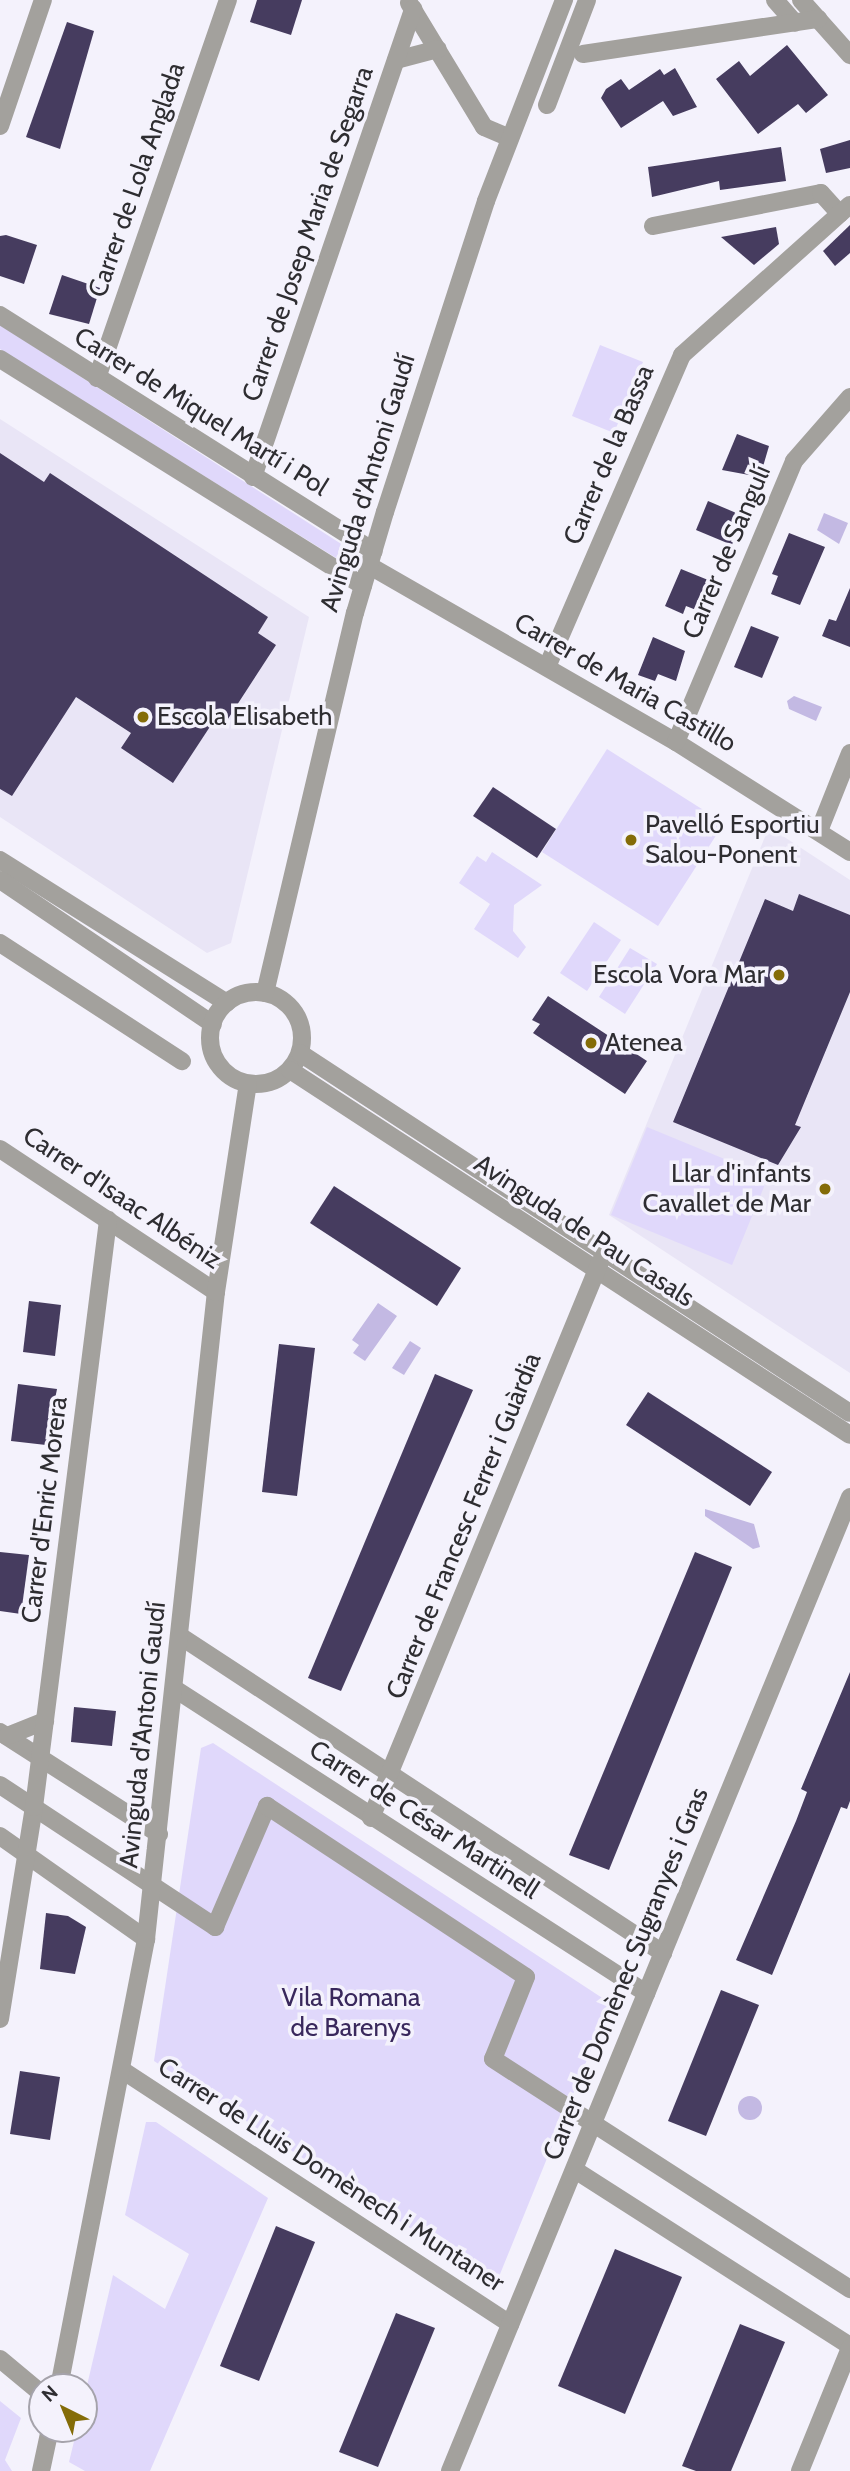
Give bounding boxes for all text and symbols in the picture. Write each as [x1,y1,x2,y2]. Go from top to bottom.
street label: Carrer de Lola Anglada [82,59,192,301]
street label: Carrer de Josep Maria de Segarra [236,62,380,406]
street label: Carrer de Miquel Martí i Pol [68,321,334,503]
street label: Avinguda d'Antoni Gaudí [314,350,422,616]
street label: Carrer de la Bassa [557,361,661,549]
street label: Carrer de Sangulí [676,460,778,644]
street label: Carrer de Maria Castillo [509,607,741,759]
place label: Escola Elisabeth [157,701,332,733]
marker: Escola Elisabeth [135,709,151,725]
place label: Pavelló Esportiu Salou-Ponent [645,809,820,870]
marker: Pavelló Esportiu Salou-Ponent [623,832,639,848]
place label: Escola Vora Mar [593,959,765,991]
marker: Escola Vora Mar [771,967,787,983]
place label: Atenea [605,1027,683,1059]
marker: Atenea [583,1035,599,1051]
street label: Carrer d'Isaac Albéniz [17,1120,227,1276]
street label: Avinguda de Pau Casals [468,1148,700,1314]
place label: Llar d'infants Cavallet de Mar [643,1158,811,1220]
marker: Llar d'infants Cavallet de Mar [817,1181,833,1197]
street label: Carrer de Francesc Ferrer i Guàrdia [380,1348,548,1704]
street label: Carrer d'Enric Morera [16,1395,74,1625]
street label: Avinguda d'Antoni Gaudí [113,1600,173,1870]
street label: Carrer de César Martinell [303,1734,545,1906]
street label: Carrer de Domènec Sugranyes i Gras [537,1783,715,2165]
park label: Vila Romana de Barenys [282,1982,420,2044]
street label: Carrer de Lluis Domènech i Muntaner [152,2051,510,2299]
north arrow [28,2373,98,2443]
text: N [37,2381,62,2407]

